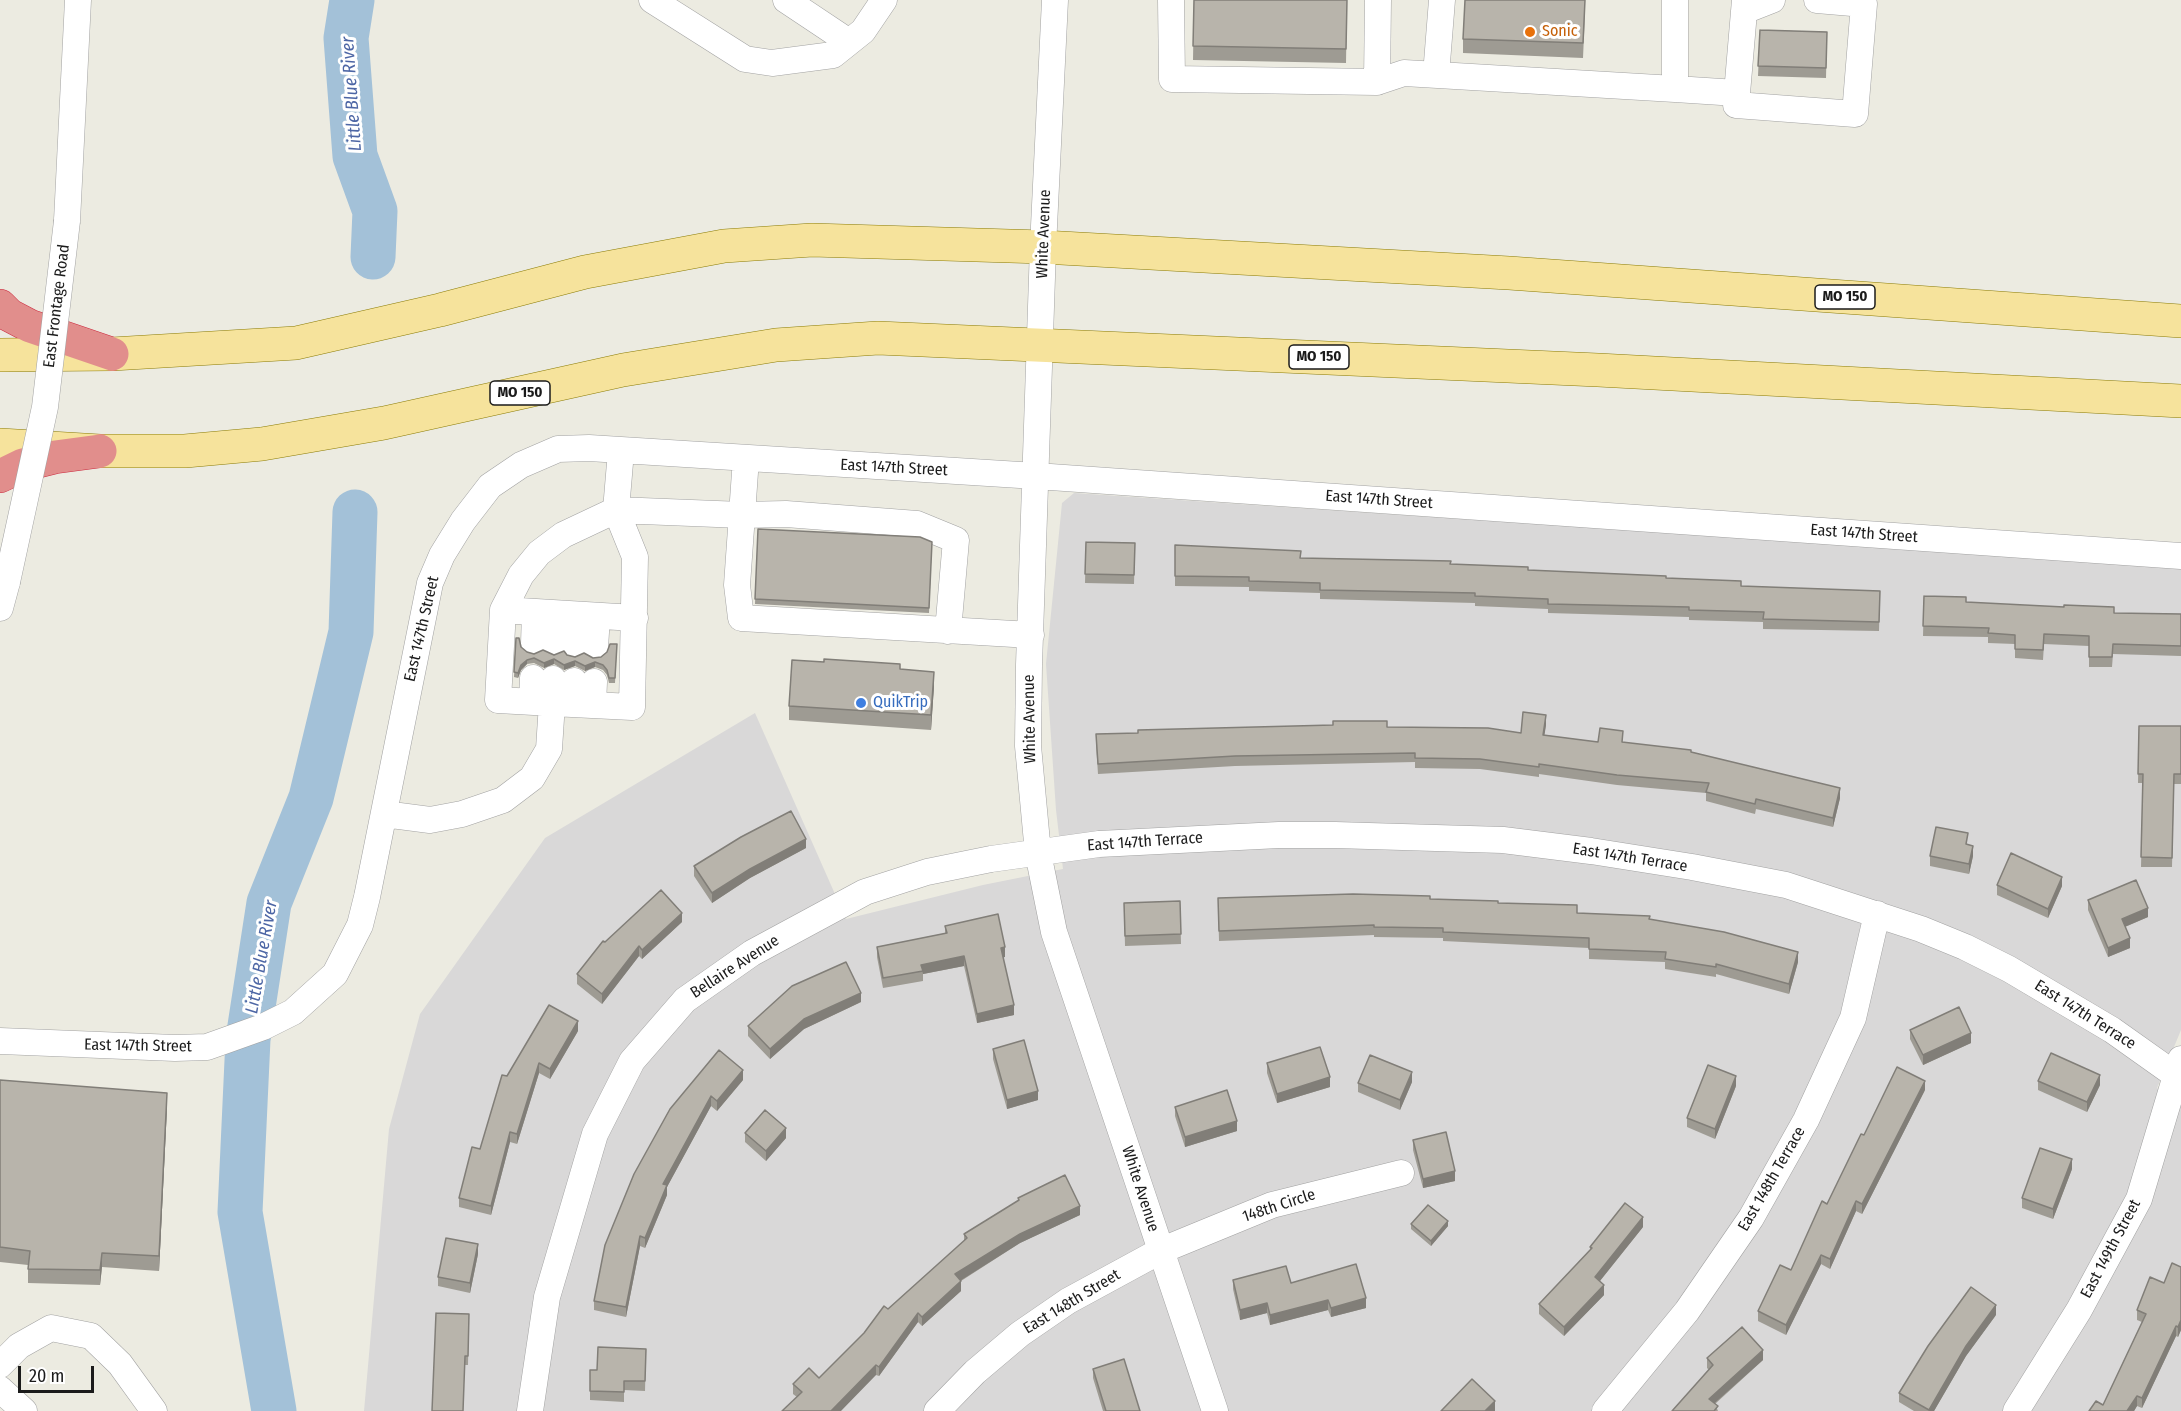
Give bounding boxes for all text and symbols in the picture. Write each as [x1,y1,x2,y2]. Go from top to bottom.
place label: Sonic [1542,22,1578,42]
marker: Sonic [1523,25,1537,39]
water label: Little Blue River [337,36,367,152]
street label: White Avenue [1033,189,1055,279]
street label: East Frontage Road [40,243,74,369]
road number: MO 150 [1815,285,1875,309]
road number: MO 150 [1289,345,1349,369]
road number: MO 150 [490,381,550,405]
street label: East 147th Street [840,456,948,480]
street label: East 147th Street [1325,487,1433,513]
street label: East 147th Street [1810,521,1918,547]
street label: East 147th Street [401,574,443,684]
street label: White Avenue [1020,674,1040,764]
place label: QuikTrip [873,693,928,713]
marker: QuikTrip [854,696,868,710]
street label: East 147th Terrace [1087,828,1203,856]
street label: East 147th Terrace [1571,839,1689,877]
water label: Little Blue River [241,899,283,1015]
street label: Bellaire Avenue [687,931,783,1003]
street label: East 147th Terrace [2031,976,2139,1054]
street label: East 147th Street [84,1035,192,1057]
street label: East 148th Terrace [1734,1123,1810,1235]
street label: White Avenue [1117,1144,1163,1234]
street label: 148th Circle [1240,1185,1318,1227]
street label: East 149th Street [2077,1196,2145,1302]
street label: East 148th Street [1020,1266,1124,1338]
scale bar [21,1354,98,1392]
text: 20 m [29,1365,64,1387]

